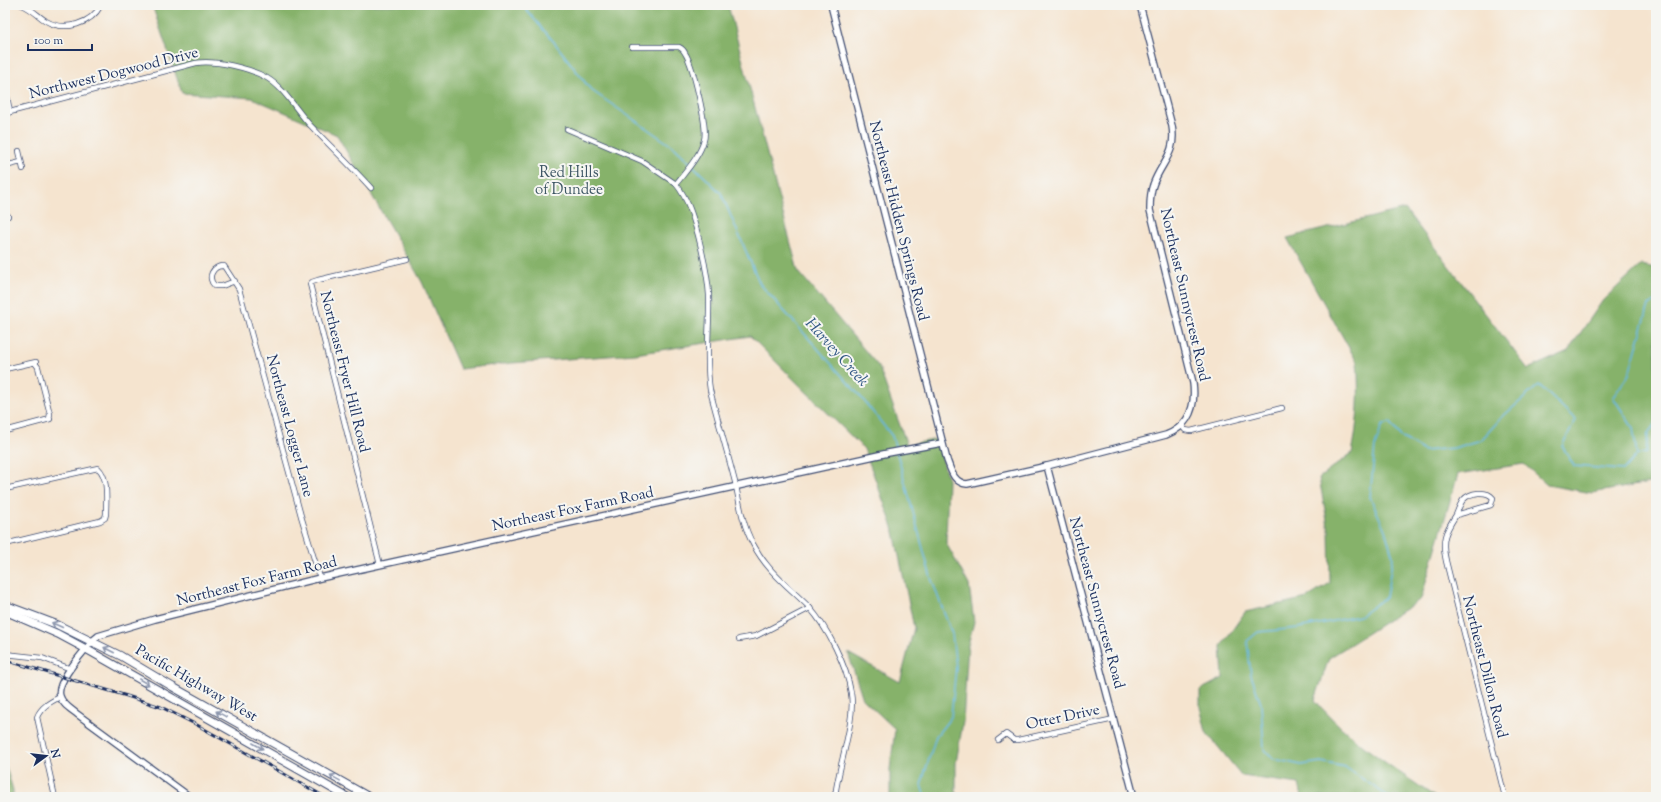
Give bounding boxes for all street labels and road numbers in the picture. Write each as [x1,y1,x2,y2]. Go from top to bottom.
street label: Northwest Dogwood Drive [27,43,201,105]
street label: Northeast Hidden Springs Road [863,119,933,324]
street label: Northeast Sunnycrest Road [1154,206,1214,384]
street label: Northeast Fryer Hill Road [314,289,374,455]
street label: Northeast Logger Lane [260,352,318,500]
street label: Northeast Fox Farm Road [490,482,656,537]
street label: Northeast Sunnycrest Road [1063,515,1129,692]
street label: Northeast Fox Farm Road [175,552,340,612]
street label: Northeast Dillon Road [1456,594,1512,741]
street label: Pacific Highway West [131,640,261,728]
street label: Otter Drive [1024,700,1102,736]

